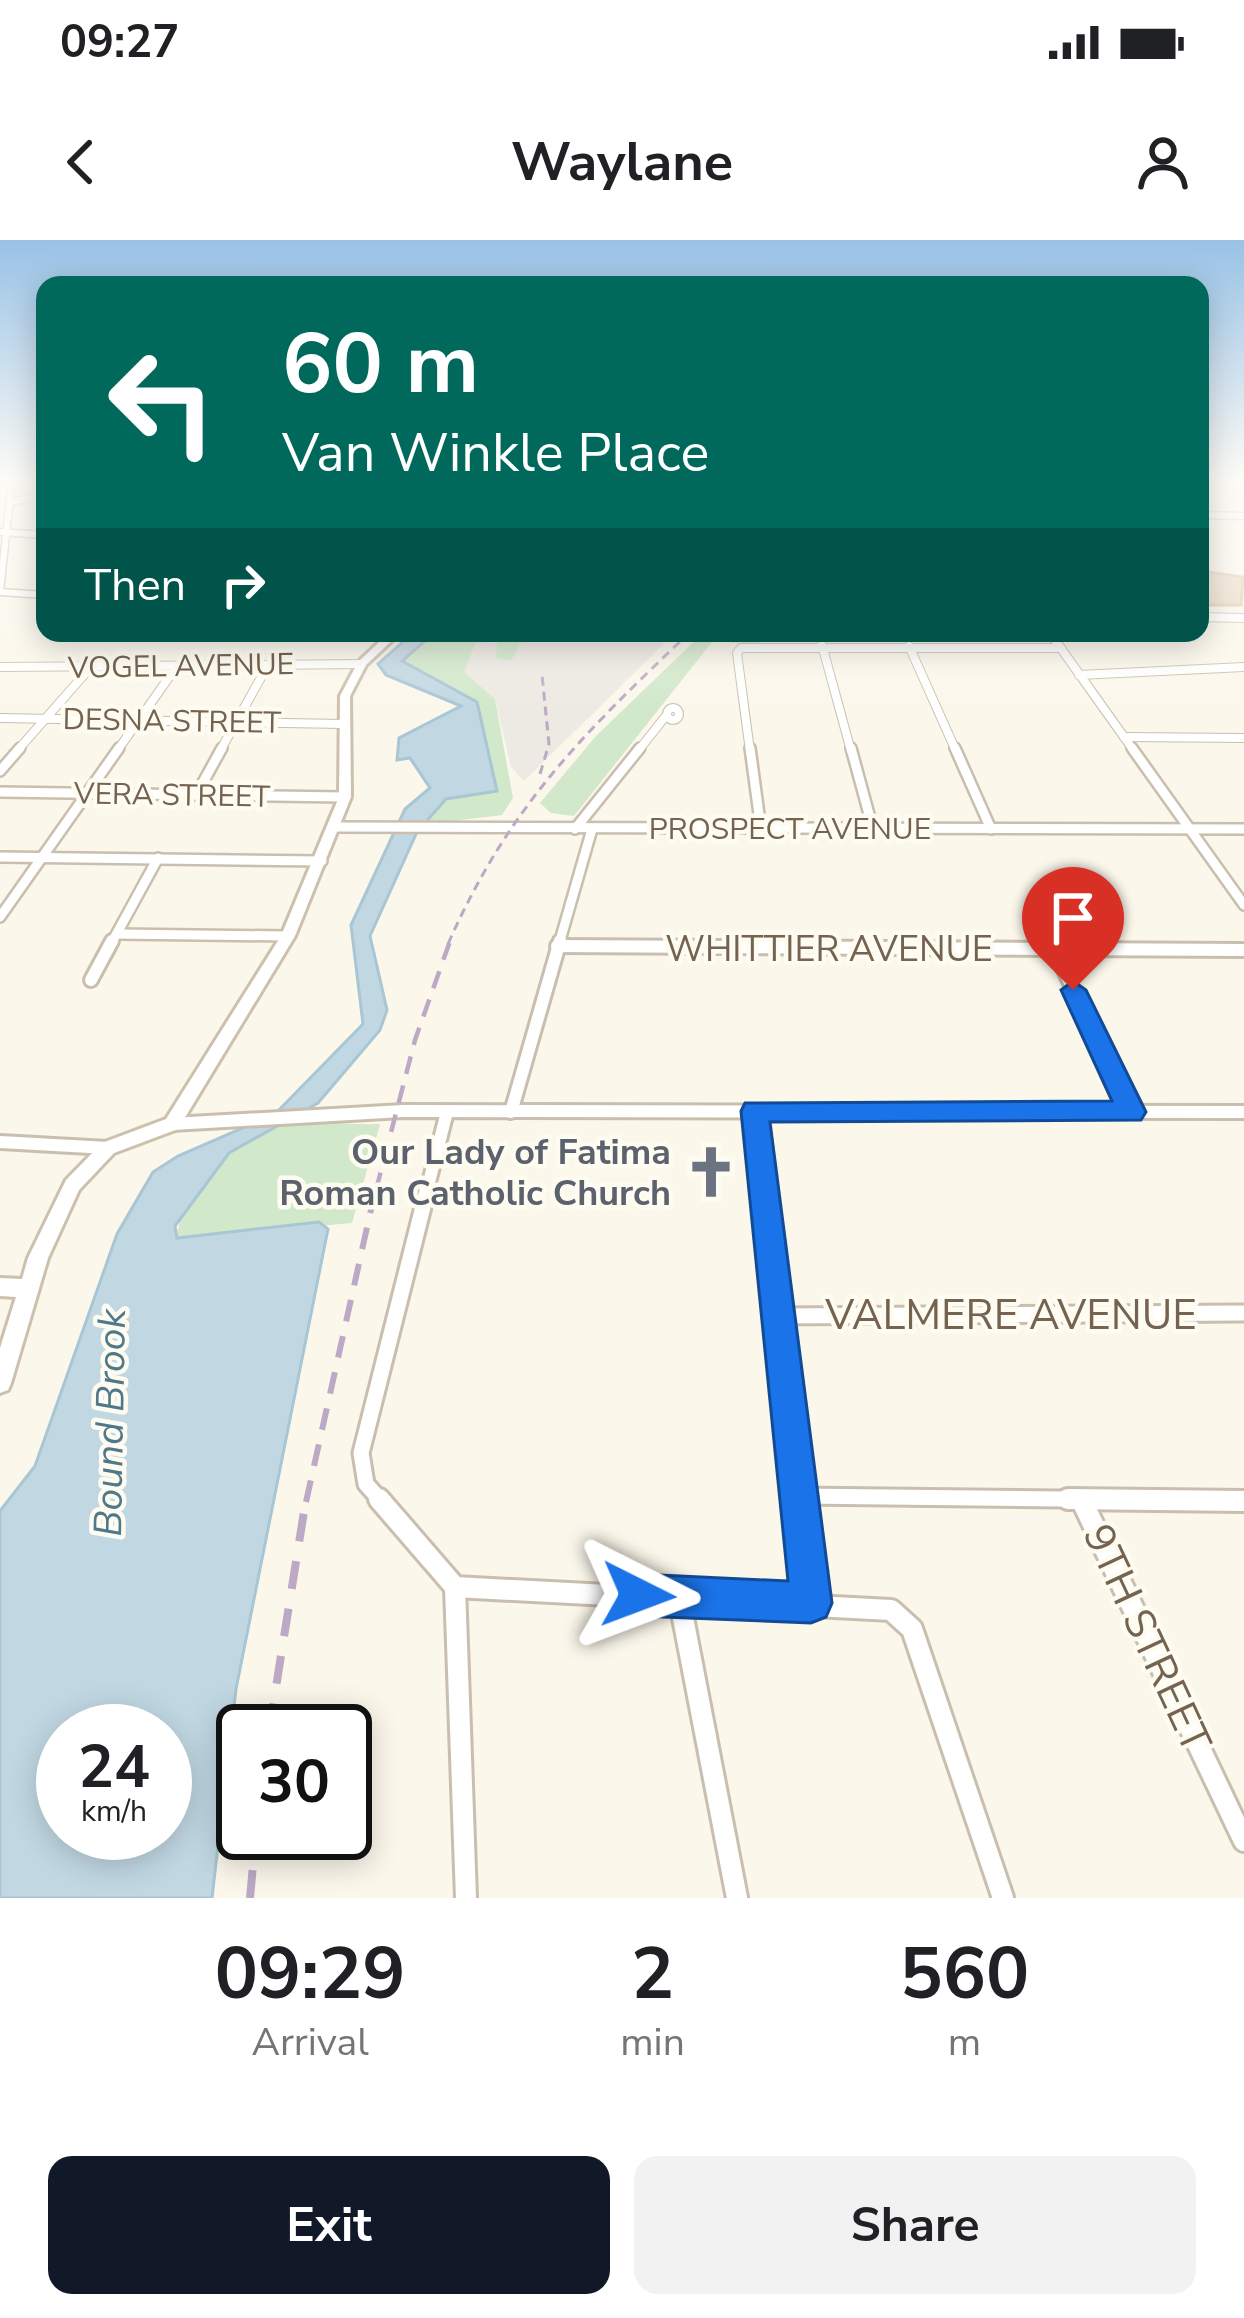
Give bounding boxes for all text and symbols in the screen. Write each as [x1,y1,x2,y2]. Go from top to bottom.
text: 09:27 [60,12,179,73]
text: Waylane [511,125,733,199]
icon: back [48,129,114,195]
icon: person [1130,129,1196,195]
text: 60 m [282,307,479,422]
icon: left [84,324,240,480]
text: Van Winkle Place [282,416,709,490]
icon: right [210,552,276,618]
text: Then [84,555,186,616]
street label: VOGEL AVENUE [66,644,295,689]
street label: DESNA STREET [62,699,282,744]
street label: VERA STREET [73,773,270,818]
street label: PROSPECT AVENUE [649,809,931,850]
pin [1022,867,1124,990]
icon: arrive [1040,885,1106,951]
street label: WHITTIER AVENUE [665,925,993,974]
place label: Our Lady of Fatima Roman Catholic Church [279,1128,671,1218]
church icon: Our Lady of Fatima Roman Catholic Church [682,1143,740,1201]
street label: VALMERE AVENUE [824,1287,1197,1344]
water label: Bound Brook [82,1307,139,1537]
street label: 9TH STREET [1069,1515,1225,1763]
position arrow [575,1532,701,1658]
speed limit sign: 30 [216,1704,372,1860]
text: 24 [78,1726,150,1808]
text: km/h [81,1791,147,1832]
text: 09:29 [215,1925,405,2023]
text: 2 [631,1925,674,2023]
text: 560 [900,1925,1029,2023]
text: Arrival [251,2016,369,2069]
text: min [620,2016,685,2069]
text: m [948,2016,981,2069]
button: Exit [48,2156,610,2294]
button: Share [634,2156,1196,2294]

